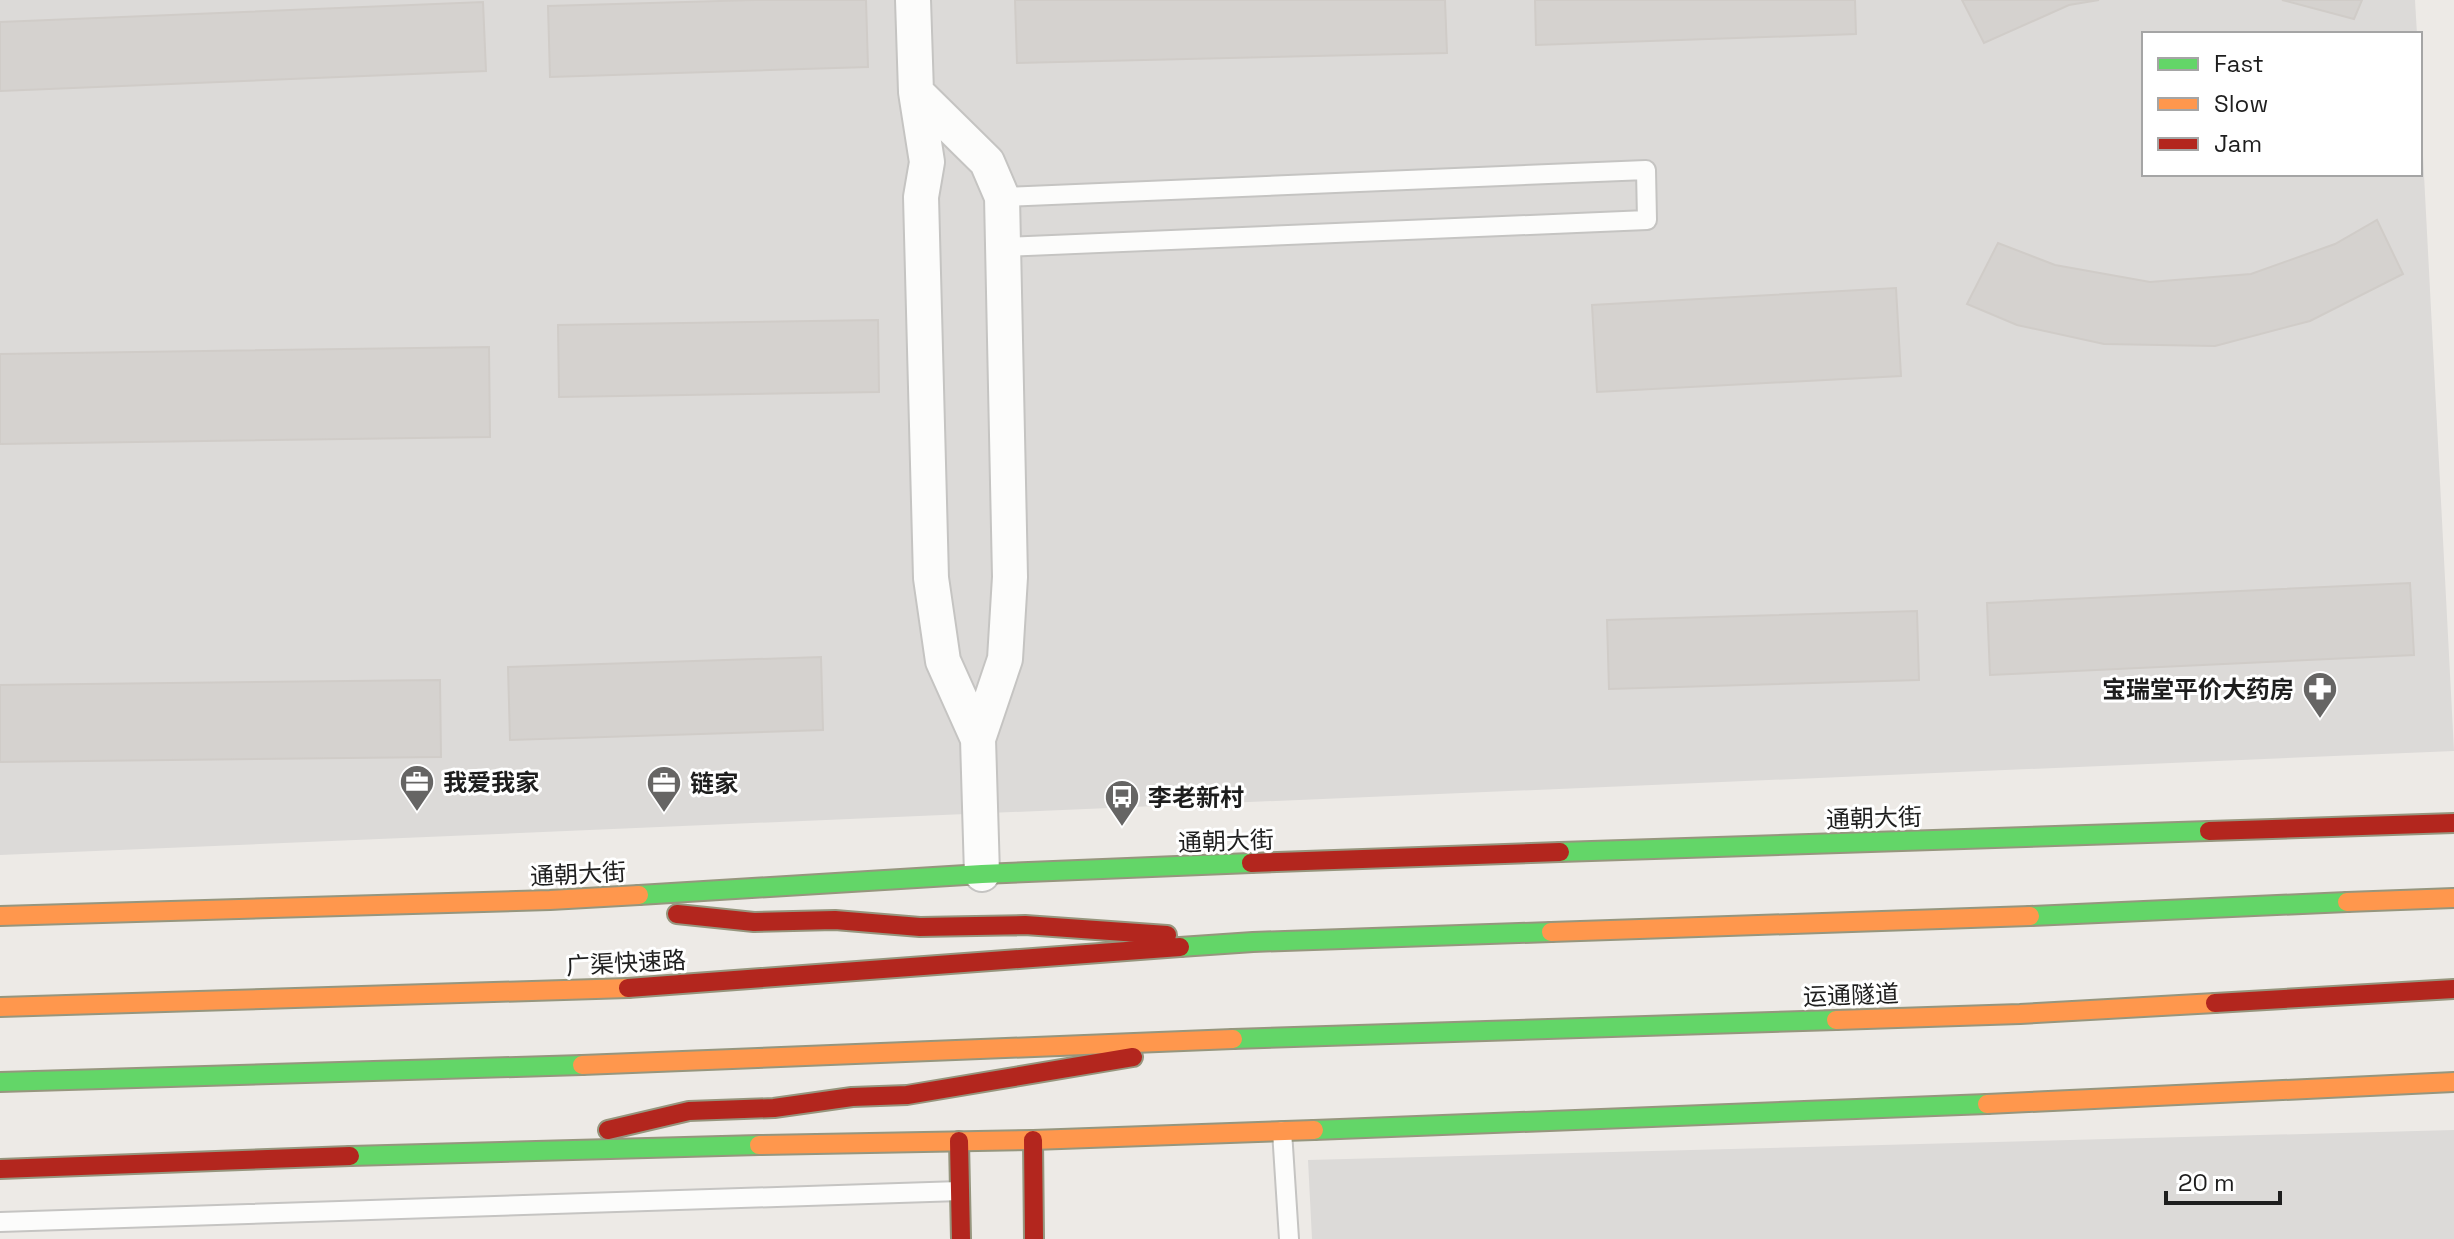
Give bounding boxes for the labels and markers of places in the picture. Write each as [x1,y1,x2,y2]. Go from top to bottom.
pharmacy icon: 宝瑞堂平价大药房 [2301,670,2339,720]
place label: 宝瑞堂平价大药房 [2102,674,2294,705]
office icon: 我爱我家 [398,763,436,813]
office icon: 链家 [645,764,683,814]
place label: 我爱我家 [443,767,539,798]
place label: 链家 [690,768,738,799]
bus stop icon: 李老新村 [1103,778,1141,828]
place label: 李老新村 [1148,782,1244,813]

